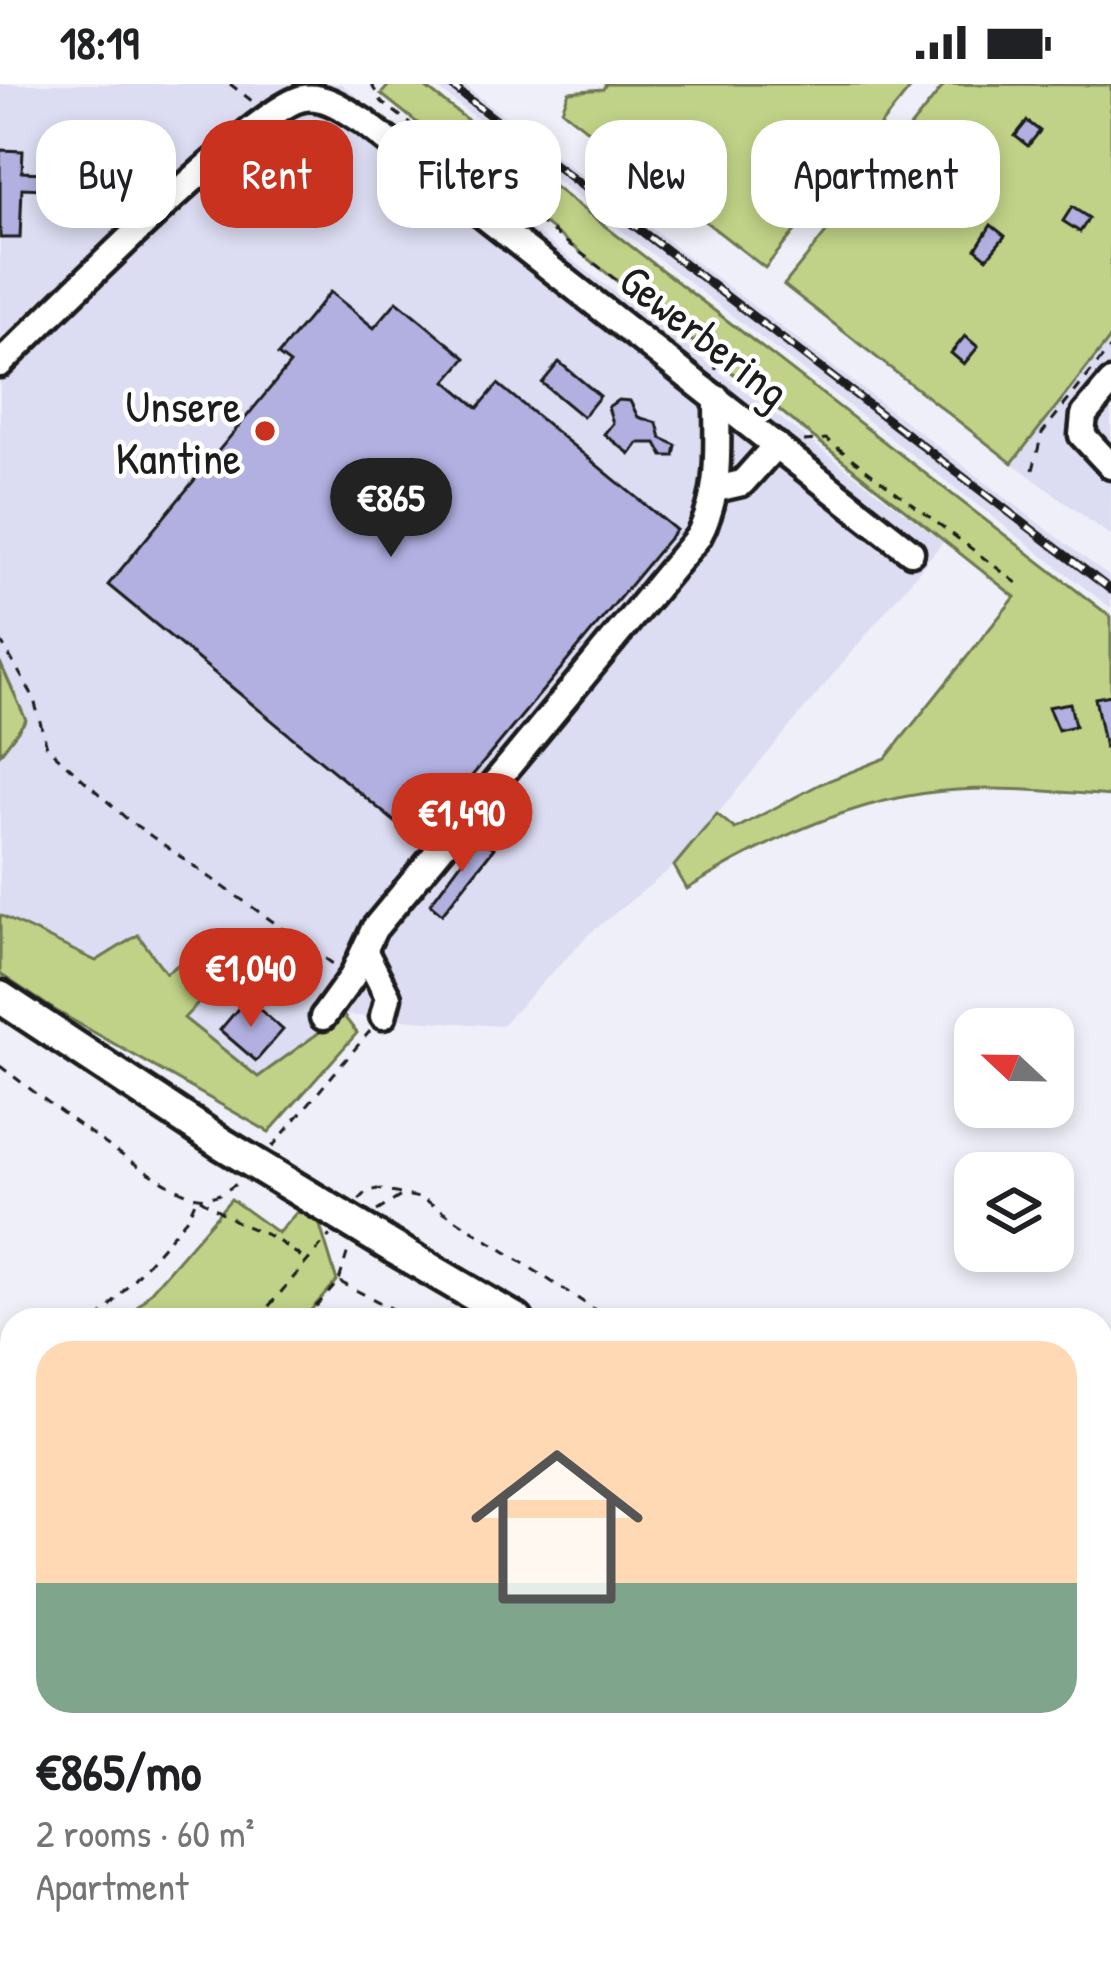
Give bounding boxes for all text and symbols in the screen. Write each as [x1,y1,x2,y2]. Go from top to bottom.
text: 18:19 [60,12,139,73]
chip: Buy [36,120,176,228]
chip: Rent [200,120,353,228]
chip: Filters [377,120,561,228]
chip: New [585,120,727,228]
chip: Apartment [751,120,1000,228]
street label: Gewerbering [607,249,803,421]
place label: Unsere Kantine [116,375,241,488]
marker: Unsere Kantine [252,418,278,444]
pin: €865 [320,458,462,560]
text: €865 [357,470,425,523]
pin: €1,490 [364,773,560,875]
text: €1,490 [418,785,506,838]
pin: €1,040 [153,928,349,1030]
text: €1,040 [206,940,296,993]
north arrow [954,1008,1074,1128]
map controls [954,1008,1074,1272]
button: layers [954,1152,1074,1272]
icon: home [449,1419,665,1635]
text: €865/mo [36,1737,201,1806]
text: 2 rooms · 60 m² [36,1806,254,1859]
text: Apartment [36,1859,189,1912]

